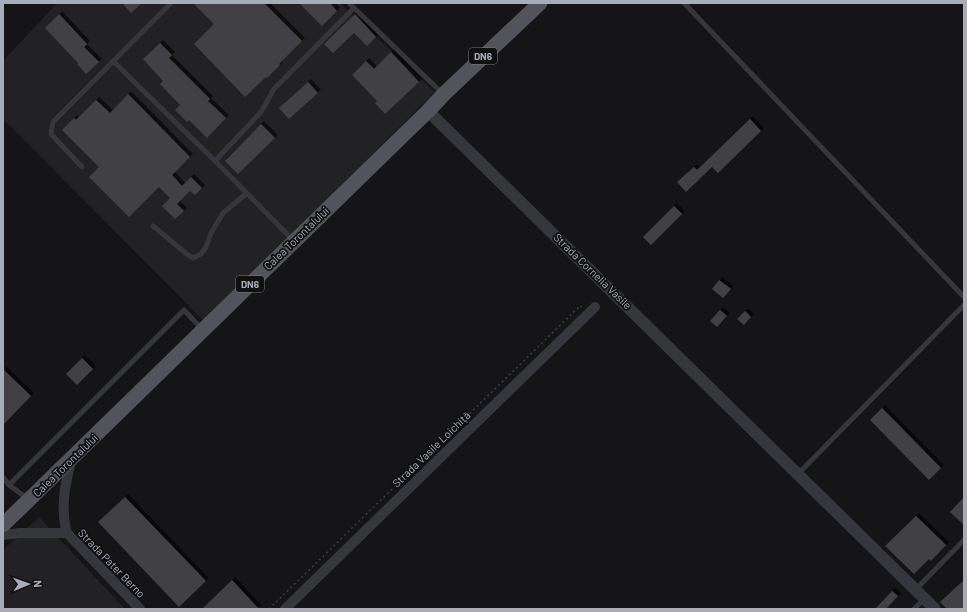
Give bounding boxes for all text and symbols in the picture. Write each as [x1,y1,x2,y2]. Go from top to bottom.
road number: DN6 [469,48,497,64]
street label: Calea Torontalului [261,204,331,272]
street label: Strada Cornelia Vasile [551,230,635,312]
road number: DN6 [236,276,264,292]
street label: Strada Vasile Loichiță [389,408,473,490]
street label: Calea Torontalului [30,431,100,499]
street label: Strada Pater Berno [76,526,148,600]
north arrow [8,564,48,604]
text: N [32,580,45,588]

